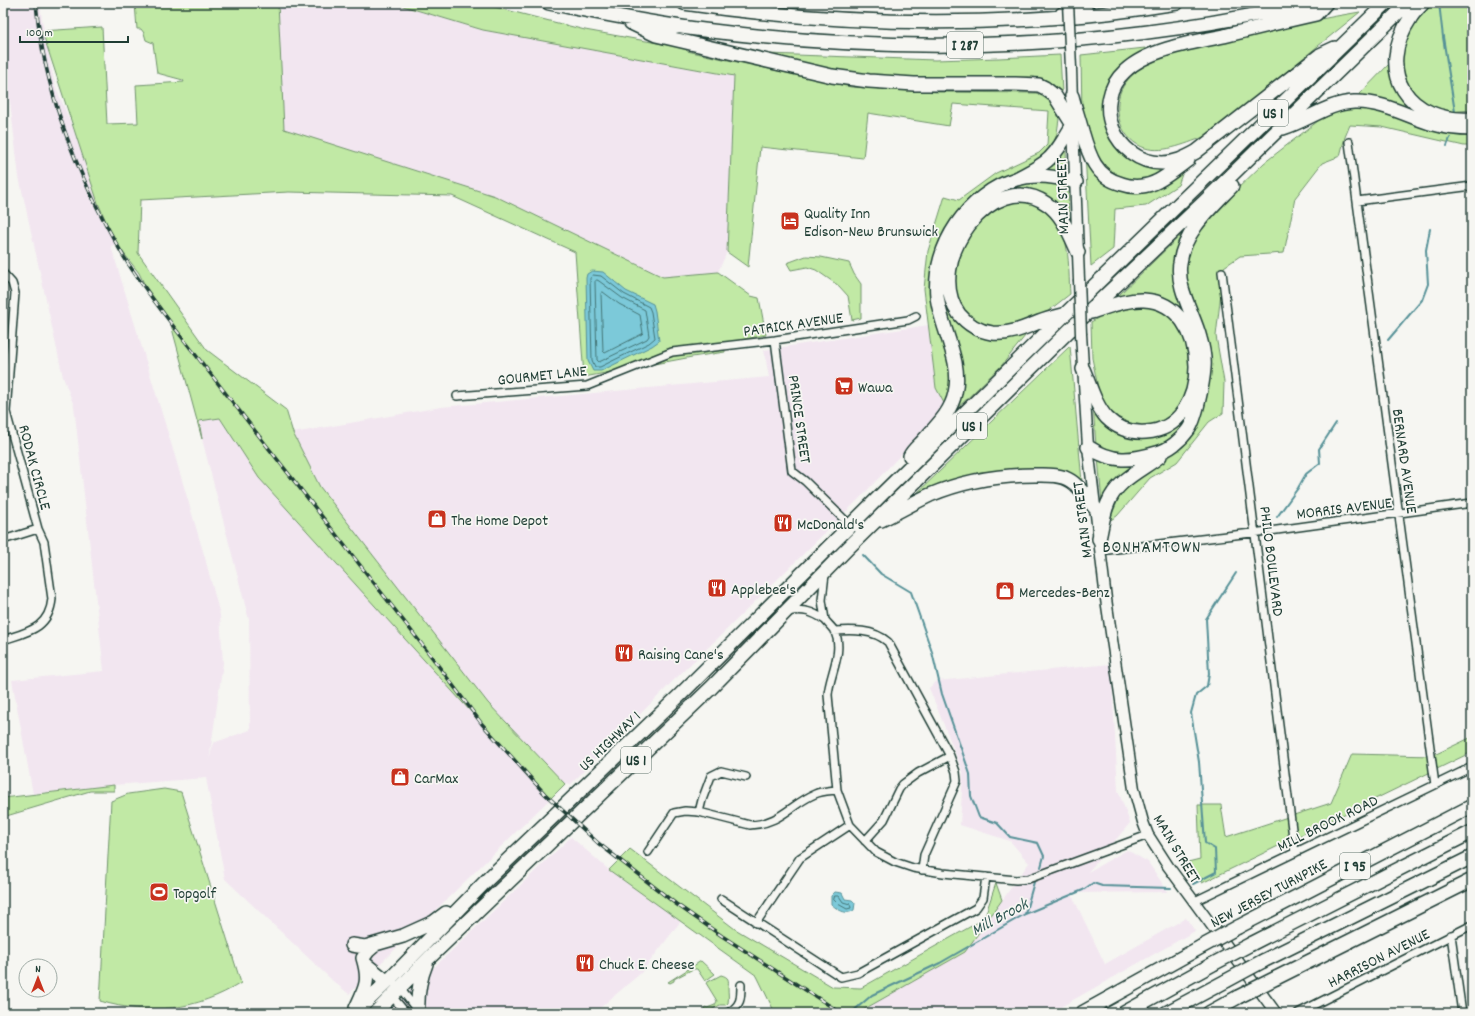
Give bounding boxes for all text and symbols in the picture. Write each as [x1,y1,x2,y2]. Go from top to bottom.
scale bar [20,18,128,44]
text: 100 m [26,25,53,42]
road number: I 287 [947,32,983,58]
road number: US 1 [1258,100,1288,126]
street label: MAIN STREET [1051,157,1076,235]
place label: Quality Inn Edison-New Brunswick [804,203,938,244]
hotel icon: Quality Inn Edison-New Brunswick [779,210,801,232]
street label: PATRICK AVENUE [742,307,846,344]
street label: GOURMET LANE [496,360,589,393]
street label: PRINCE STREET [781,374,816,466]
supermarket icon: Wawa [833,375,855,397]
place label: Wawa [858,377,893,400]
street label: BERNARD AVENUE [1385,407,1422,516]
road number: US 1 [957,413,987,439]
street label: RODAK CIRCLE [11,422,56,514]
street label: MAIN STREET [1067,480,1100,559]
street label: MORRIS AVENUE [1295,492,1394,527]
street label: PHILO BOULEVARD [1252,505,1289,618]
shop icon: The Home Depot [426,508,448,530]
place label: The Home Depot [451,510,548,533]
restaurant icon: McDonald's [772,512,794,534]
place label: McDonald's [797,514,865,537]
district label: BONHAMTOWN [1103,537,1201,561]
restaurant icon: Applebee's [706,577,728,599]
place label: Applebee's [731,579,796,602]
shop icon: Mercedes-Benz [994,580,1016,602]
place label: Mercedes-Benz [1019,582,1110,605]
restaurant icon: Raising Cane's [613,642,635,664]
place label: Raising Cane's [638,644,724,667]
street label: US HIGHWAY 1 [574,706,647,777]
road number: US 1 [621,747,651,773]
shop icon: CarMax [389,766,411,788]
place label: CarMax [414,768,458,791]
street label: MILL BROOK ROAD [1274,790,1383,859]
street label: MAIN STREET [1146,810,1206,889]
street label: NEW JERSEY TURNPIKE [1207,853,1332,935]
road number: I 95 [1340,853,1370,879]
sports icon: Topgolf [148,881,170,903]
place label: Topgolf [173,883,216,906]
water label: Mill Brook [968,893,1035,944]
street label: HARRISON AVENUE [1324,923,1435,995]
restaurant icon: Chuck E. Cheese [574,952,596,974]
place label: Chuck E. Cheese [599,954,694,977]
north arrow [18,958,58,998]
text: N [35,962,41,978]

